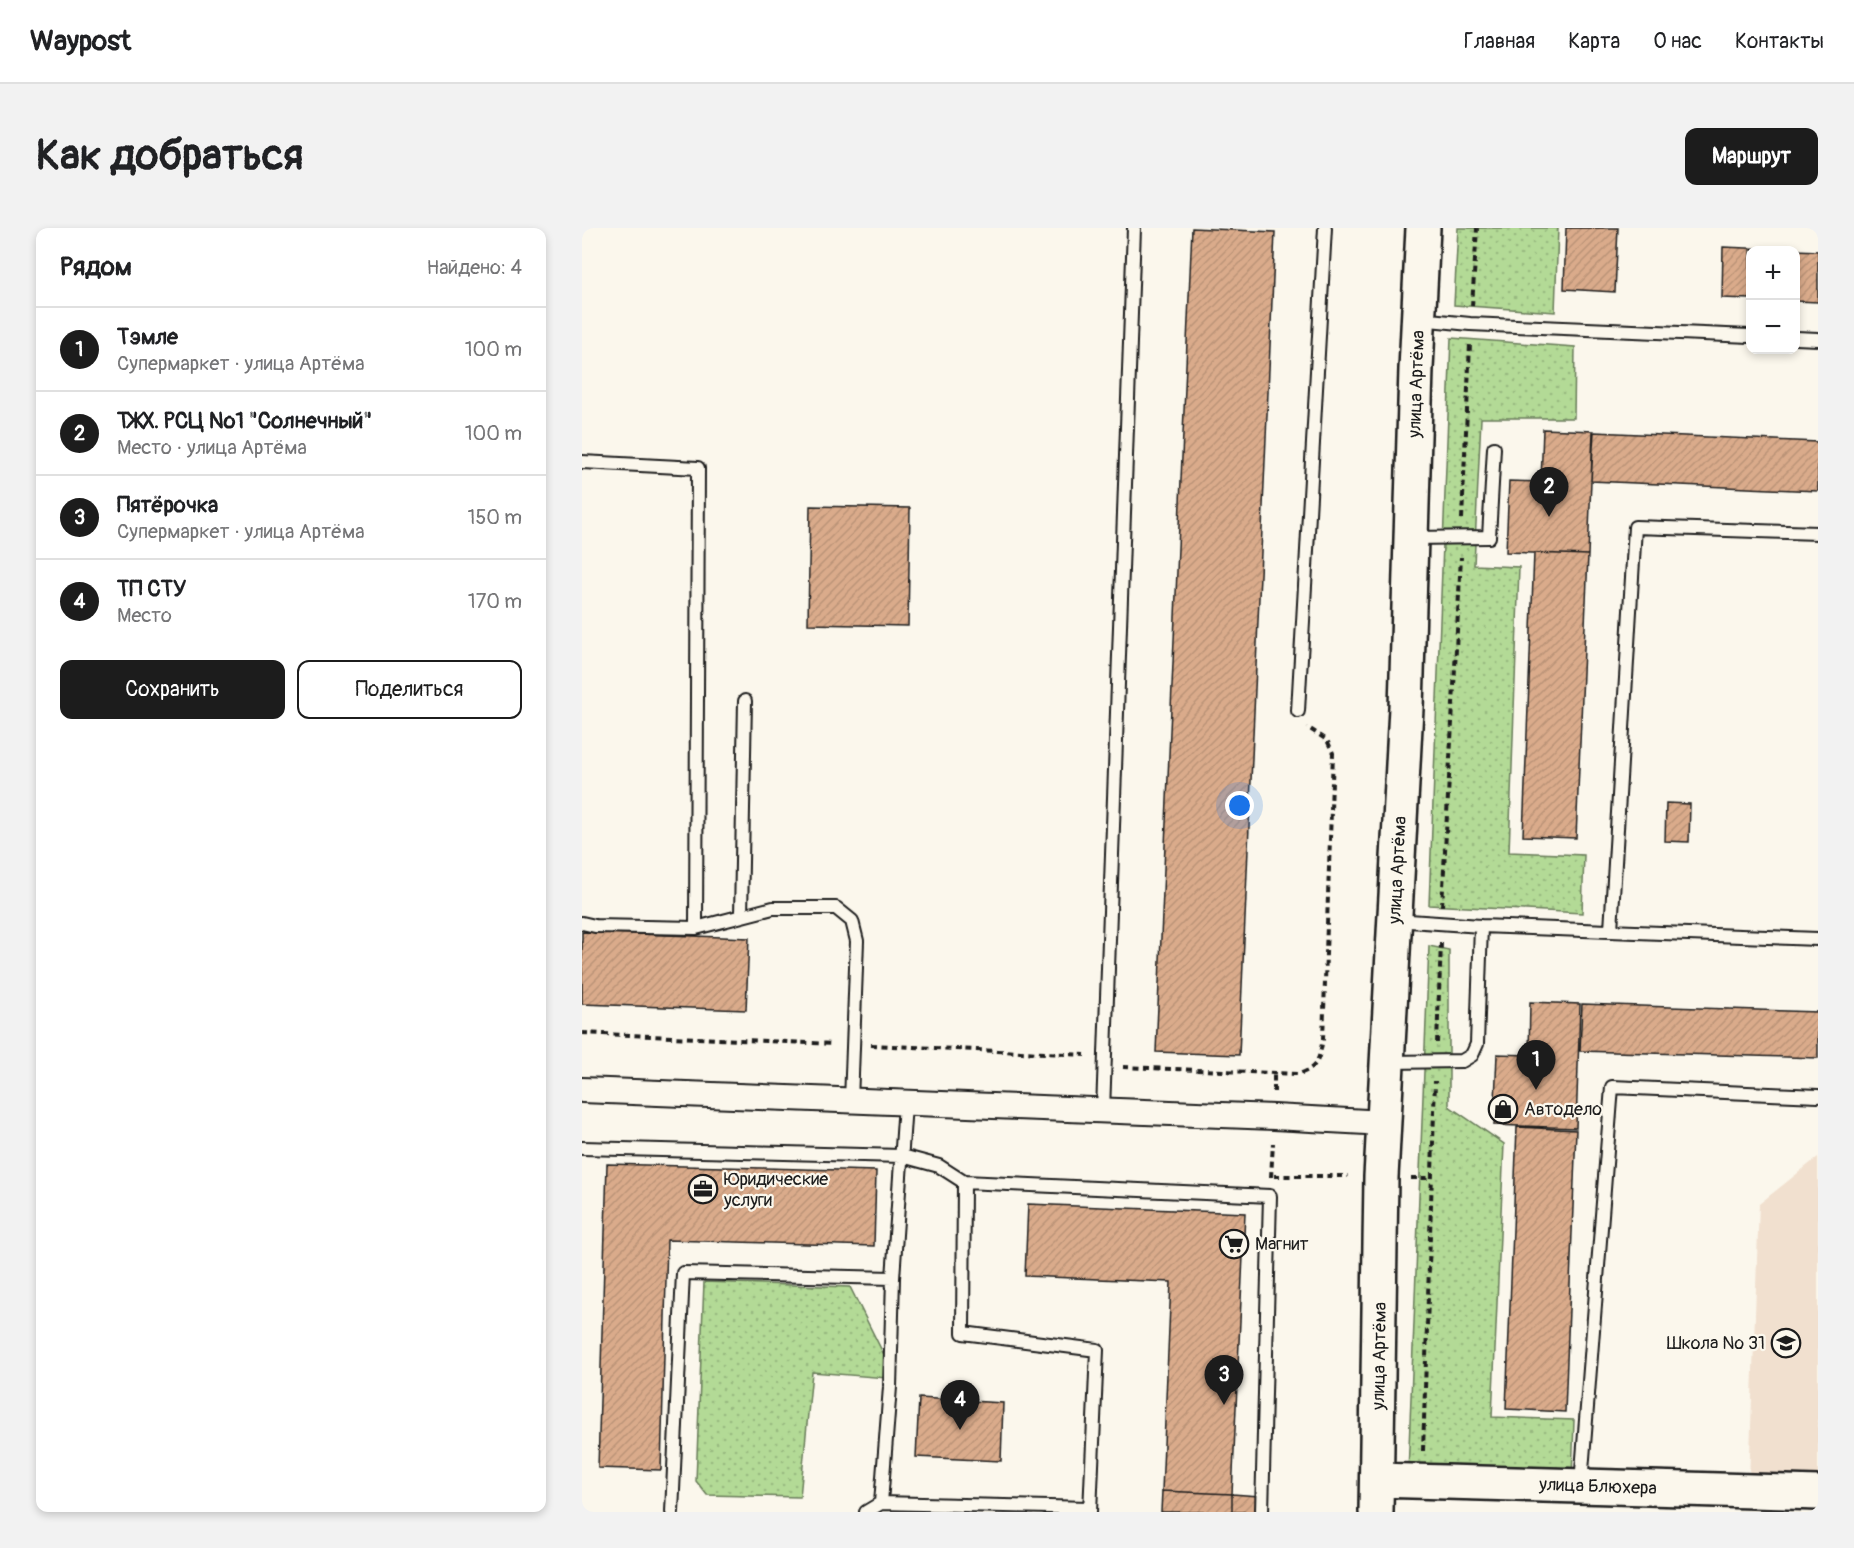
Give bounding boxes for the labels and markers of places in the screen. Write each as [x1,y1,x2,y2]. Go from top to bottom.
pin: 2 [1530,468,1568,517]
pin: 1 [1516,1040,1556,1090]
shop icon: Автодело [1487,1093,1519,1125]
place label: Автодело [1524,1098,1602,1121]
place label: Юридические услуги [723,1168,828,1212]
office icon: Юридические услуги [687,1173,719,1205]
supermarket icon: Магнит [1218,1228,1250,1260]
place label: Магнит [1255,1233,1308,1256]
school or university icon: Школа № 31 [1770,1327,1802,1359]
place label: Школа № 31 [1667,1332,1765,1355]
pin: 3 [1204,1356,1244,1405]
pin: 4 [940,1380,980,1430]

